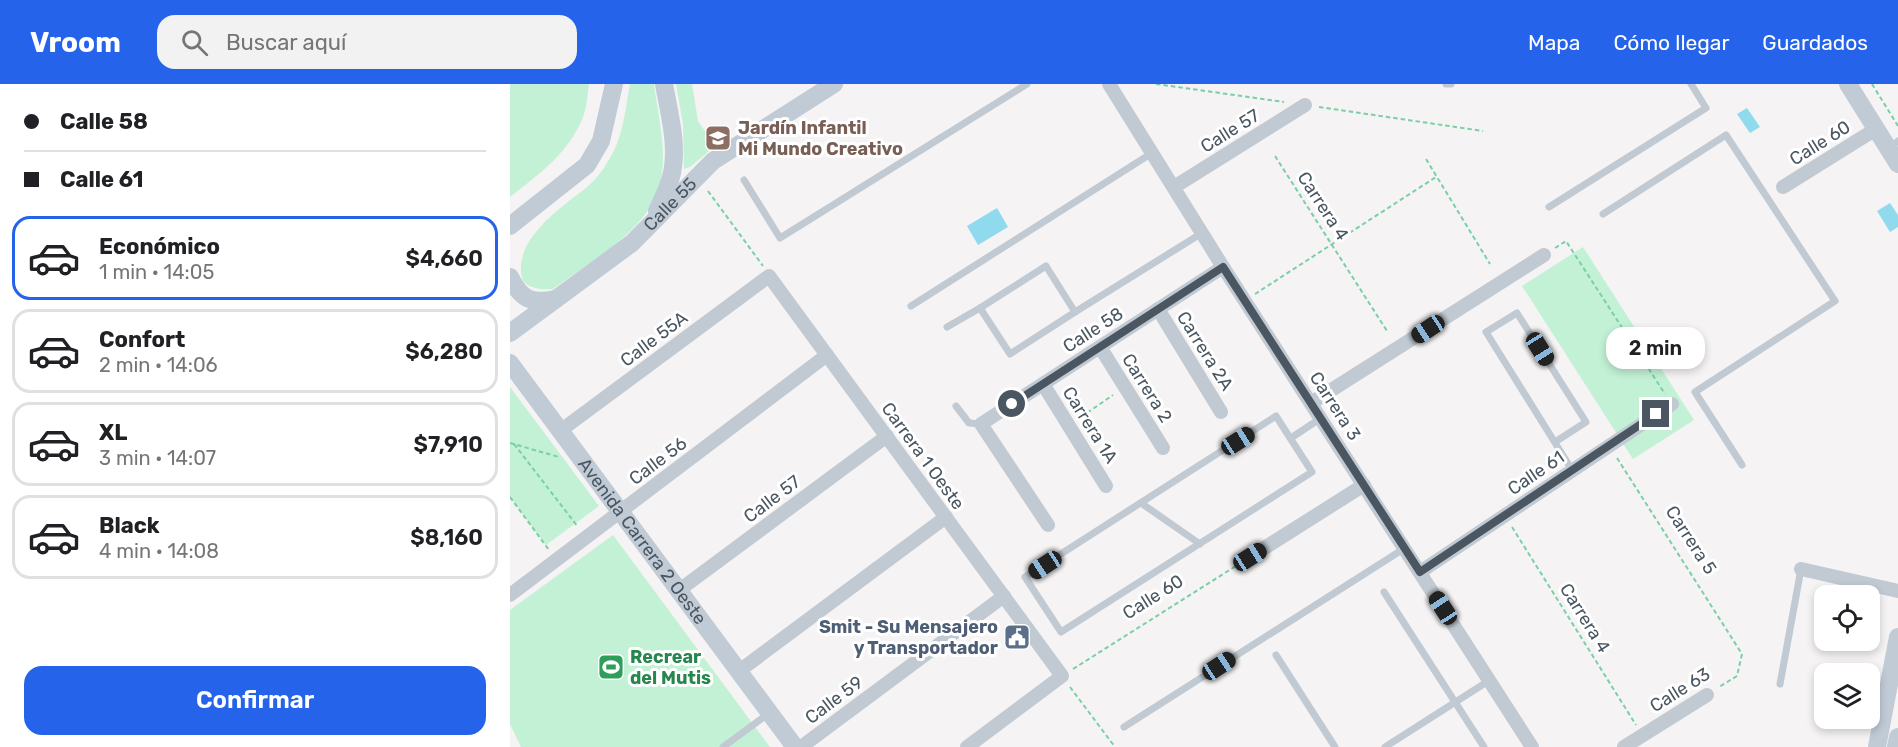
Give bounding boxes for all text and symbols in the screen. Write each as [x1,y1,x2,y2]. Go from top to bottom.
search box [157,15,577,69]
text: Vroom [30,26,121,59]
icon: search [178,26,211,59]
text: Buscar aquí [226,29,346,56]
text: Mapa [1528,30,1580,55]
text: Cómo llegar [1613,30,1729,55]
text: Guardados [1762,30,1868,55]
street label: Calle 57 [1197,104,1263,158]
text: Calle 58 [60,108,148,135]
street label: Calle 60 [1786,116,1854,170]
place label: Jardín Infantil Mi Mundo Creativo [738,117,903,160]
school or university icon: Jardín Infantil Mi Mundo Creativo [703,123,733,153]
text: Calle 61 [60,166,144,193]
street label: Carrera 4 [1293,167,1353,245]
street label: Calle 55 [639,173,701,236]
icon: car [27,231,81,285]
text: Económico [99,233,220,260]
text: $4,660 [406,245,483,272]
text: 1 min · 14:05 [99,260,214,284]
street label: Calle 58 [1059,302,1127,358]
street label: Calle 55A [616,307,692,371]
street label: Carrera 2A [1172,307,1238,395]
car [1408,312,1448,346]
icon: car [27,324,81,378]
text: Confort [99,326,185,353]
callout: 2 min [1606,327,1706,369]
car [1523,329,1557,369]
text: 2 min [1629,336,1682,360]
text: $6,280 [405,338,483,365]
street label: Carrera 2 [1117,349,1177,427]
text: 2 min · 14:06 [99,353,218,377]
street label: Carrera 3 [1305,368,1365,444]
street label: Carrera 1A [1058,383,1122,467]
route start [998,390,1025,417]
street label: Carrera 1 Oeste [877,398,969,514]
route end [1642,400,1669,427]
icon: car [27,417,81,471]
text: XL [99,419,127,446]
car [1218,424,1258,458]
text: $7,910 [413,431,483,458]
street label: Calle 56 [625,432,691,490]
text: 3 min · 14:07 [99,446,216,470]
street label: Calle 61 [1504,446,1568,500]
street label: Avenida Carrera 2 Oeste [573,454,711,629]
street label: Calle 57 [739,471,805,527]
street label: Carrera 5 [1661,502,1721,578]
icon: car [27,510,81,564]
text: Black [99,512,160,539]
text: $8,160 [410,524,483,551]
text: 4 min · 14:08 [99,539,219,563]
car [1230,540,1270,574]
car [1025,548,1065,582]
street label: Calle 60 [1119,570,1187,624]
street label: Carrera 4 [1555,579,1615,657]
map controls [1814,585,1880,729]
button: locate [1814,585,1880,651]
car [1426,588,1460,628]
place label: Smit - Su Mensajero y Transportador [819,616,998,659]
public building icon: Smit - Su Mensajero y Transportador [1002,622,1032,652]
place label: Recrear del Mutis [630,646,711,689]
car [1199,649,1239,683]
sports icon: Recrear del Mutis [596,652,626,682]
street label: Calle 63 [1646,663,1714,717]
button: layers [1814,663,1880,729]
button: Confirmar [24,666,486,735]
street label: Calle 59 [801,671,867,729]

